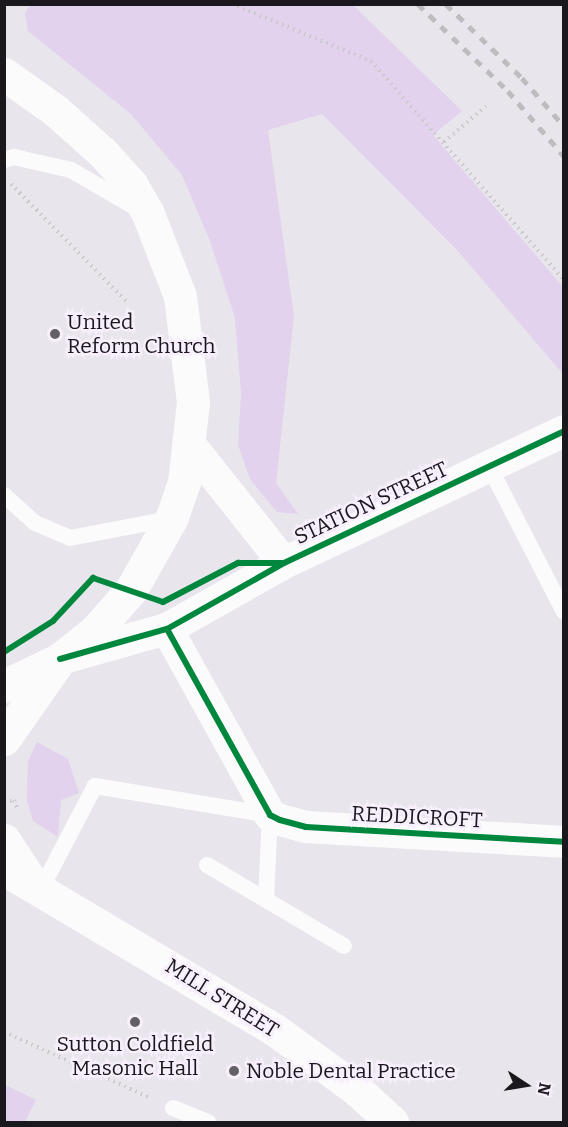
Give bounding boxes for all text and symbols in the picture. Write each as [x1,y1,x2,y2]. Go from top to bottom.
place label: United Reform Church [67,309,216,359]
marker: United Reform Church [48,327,62,341]
street label: STATION STREET [290,456,452,550]
street label: REDDICROFT [351,801,483,833]
street label: MILL STREET [161,953,283,1043]
marker: Sutton Coldfield Masonic Hall [128,1015,142,1029]
place label: Sutton Coldfield Masonic Hall [56,1031,214,1081]
north arrow [496,1055,556,1115]
place label: Noble Dental Practice [246,1058,456,1084]
marker: Noble Dental Practice [227,1064,241,1078]
text: N [534,1081,555,1097]

